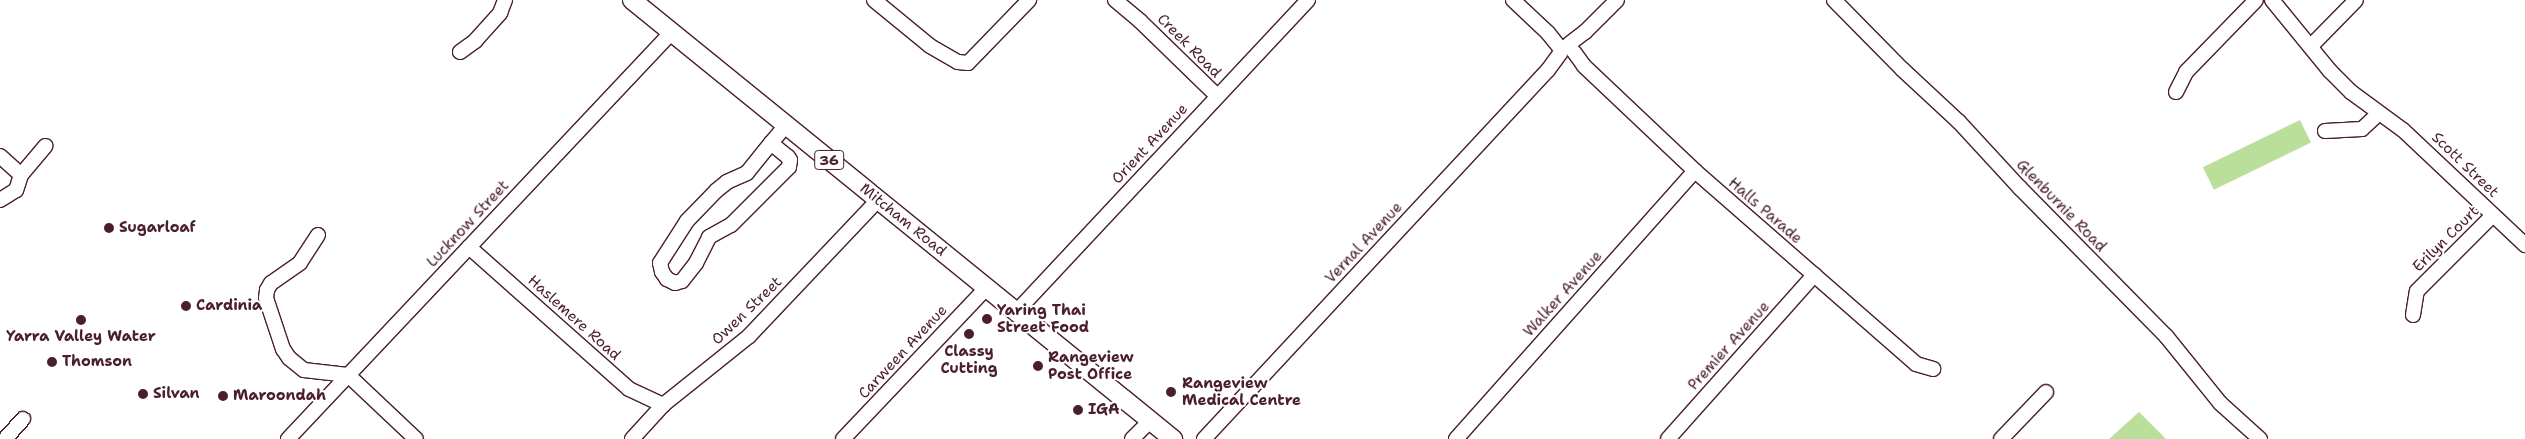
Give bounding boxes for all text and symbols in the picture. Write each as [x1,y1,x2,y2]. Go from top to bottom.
street label: Creek Road [1153,10,1225,82]
street label: Orient Avenue [1108,100,1192,188]
street label: Scott Street [2428,129,2502,201]
road number: 36 [814,148,844,172]
street label: Glenburnie Road [2012,156,2110,256]
street label: Halls Parade [1724,174,1806,248]
street label: Lucknow Street [423,177,513,271]
street label: Mitcham Road [856,180,950,260]
street label: Vernal Avenue [1322,199,1406,287]
street label: Erilyn Court [2409,202,2483,276]
place label: Sugarloaf [119,219,196,237]
marker: Sugarloaf [103,222,115,234]
street label: Walker Avenue [1520,247,1606,341]
street label: Haslemere Road [524,272,624,364]
street label: Owen Street [708,273,786,349]
place label: Cardinia [196,297,262,315]
street label: Premier Avenue [1684,298,1774,394]
marker: Cardinia [180,300,192,312]
street label: Carween Avenue [855,301,951,403]
place label: Yaring Thai Street Food [997,301,1089,336]
marker: Yaring Thai Street Food [981,313,993,325]
marker: Yarra Valley Water [75,314,87,326]
place label: Yarra Valley Water [6,328,156,346]
marker: Classy Cutting [963,328,975,340]
place label: Classy Cutting [941,342,997,377]
place label: Rangeview Post Office [1048,348,1134,383]
place label: Thomson [62,353,132,371]
marker: Thomson [46,356,58,368]
marker: Rangeview Post Office [1032,360,1044,372]
place label: Rangeview Medical Centre [1182,374,1301,409]
place label: Silvan [153,385,200,403]
marker: Rangeview Medical Centre [1164,385,1178,399]
place label: Maroondah [233,387,326,405]
marker: Silvan [137,388,149,400]
marker: Maroondah [217,390,229,402]
place label: IGA [1088,401,1120,419]
marker: IGA [1072,404,1084,416]

